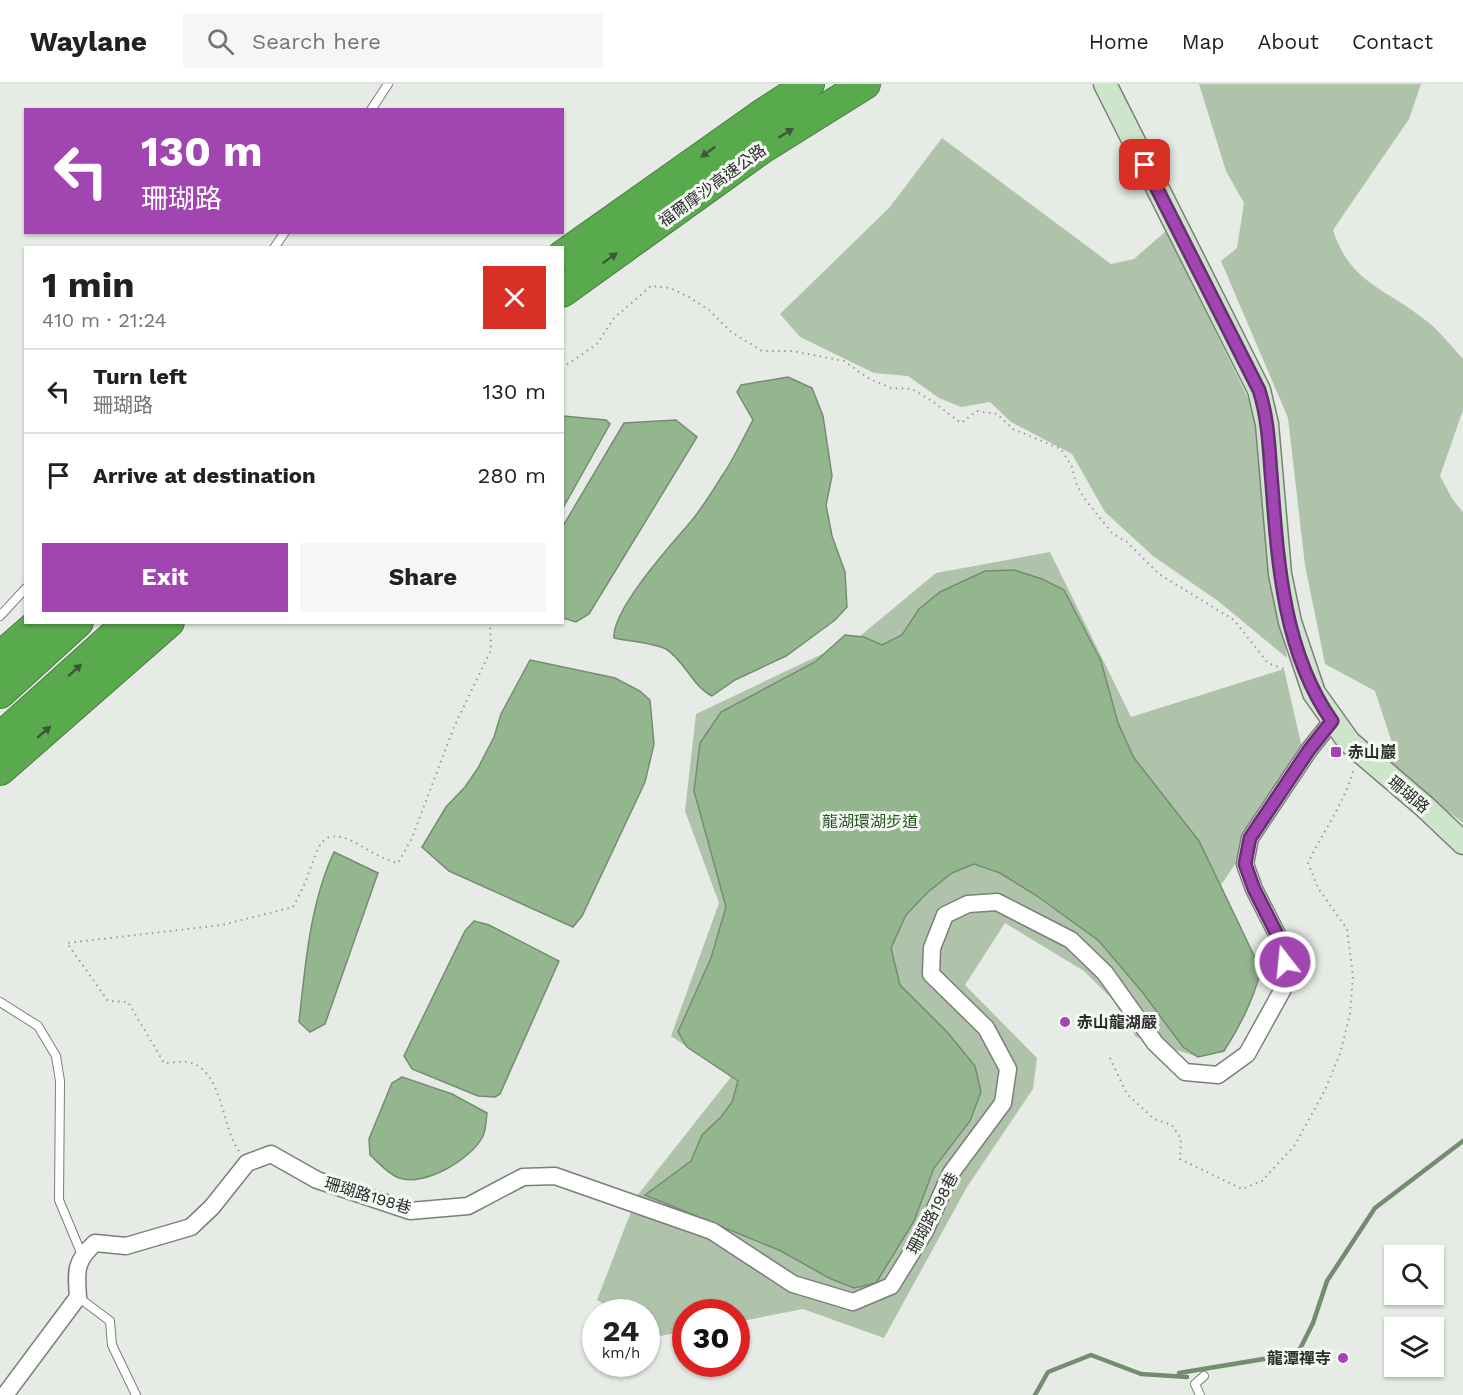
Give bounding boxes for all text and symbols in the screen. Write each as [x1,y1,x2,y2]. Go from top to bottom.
search box [183,14,603,68]
text: Waylane [30,25,147,58]
icon: search [204,25,237,58]
text: Search here [252,29,381,54]
text: Home [1089,29,1149,54]
text: Map [1182,29,1225,54]
text: About [1258,29,1319,54]
text: Contact [1352,29,1433,54]
text: 130 m [141,127,263,176]
one-way arrow [778,128,794,139]
icon: left [42,132,120,210]
pin [1119,139,1170,190]
street label: 福爾摩沙高速公路 [655,140,770,231]
one-way arrow [701,146,717,158]
icon: arrive [1128,148,1161,181]
text: 珊瑚路 [141,183,222,215]
one-way arrow [601,252,617,264]
text: 1 min [42,264,134,306]
button: close [483,266,546,329]
text: 410 m · 21:24 [42,308,167,332]
text: Turn left [93,364,187,389]
icon: left [42,375,75,408]
text: 130 m [482,379,546,404]
text: 珊瑚路 [93,393,153,417]
icon: arrive [42,459,75,492]
text: Arrive at destination [93,463,316,488]
text: 280 m [477,463,546,488]
button: Exit [42,543,288,612]
button: Share [300,543,546,612]
one-way arrow [67,663,82,677]
one-way arrow [36,726,51,739]
place label: 赤山巖 [1348,743,1396,762]
marker: 赤山巖 [1329,745,1343,759]
street label: 珊瑚路 [1384,772,1433,817]
park label: 龍湖環湖步道 [822,812,918,831]
position arrow [1253,930,1317,994]
place label: 赤山龍湖嚴 [1077,1013,1157,1032]
marker: 赤山龍湖嚴 [1058,1015,1072,1029]
street label: 珊瑚路198巷 [903,1169,962,1257]
street label: 珊瑚路198巷 [322,1173,414,1218]
map controls [1384,1245,1444,1377]
button: search [1384,1245,1444,1305]
speed limit sign: 30 [672,1299,750,1377]
text: 24 [603,1313,639,1348]
button: layers [1384,1317,1444,1377]
text: km/h [602,1344,640,1362]
place label: 龍潭禪寺 [1267,1349,1331,1368]
marker: 龍潭禪寺 [1336,1351,1350,1365]

